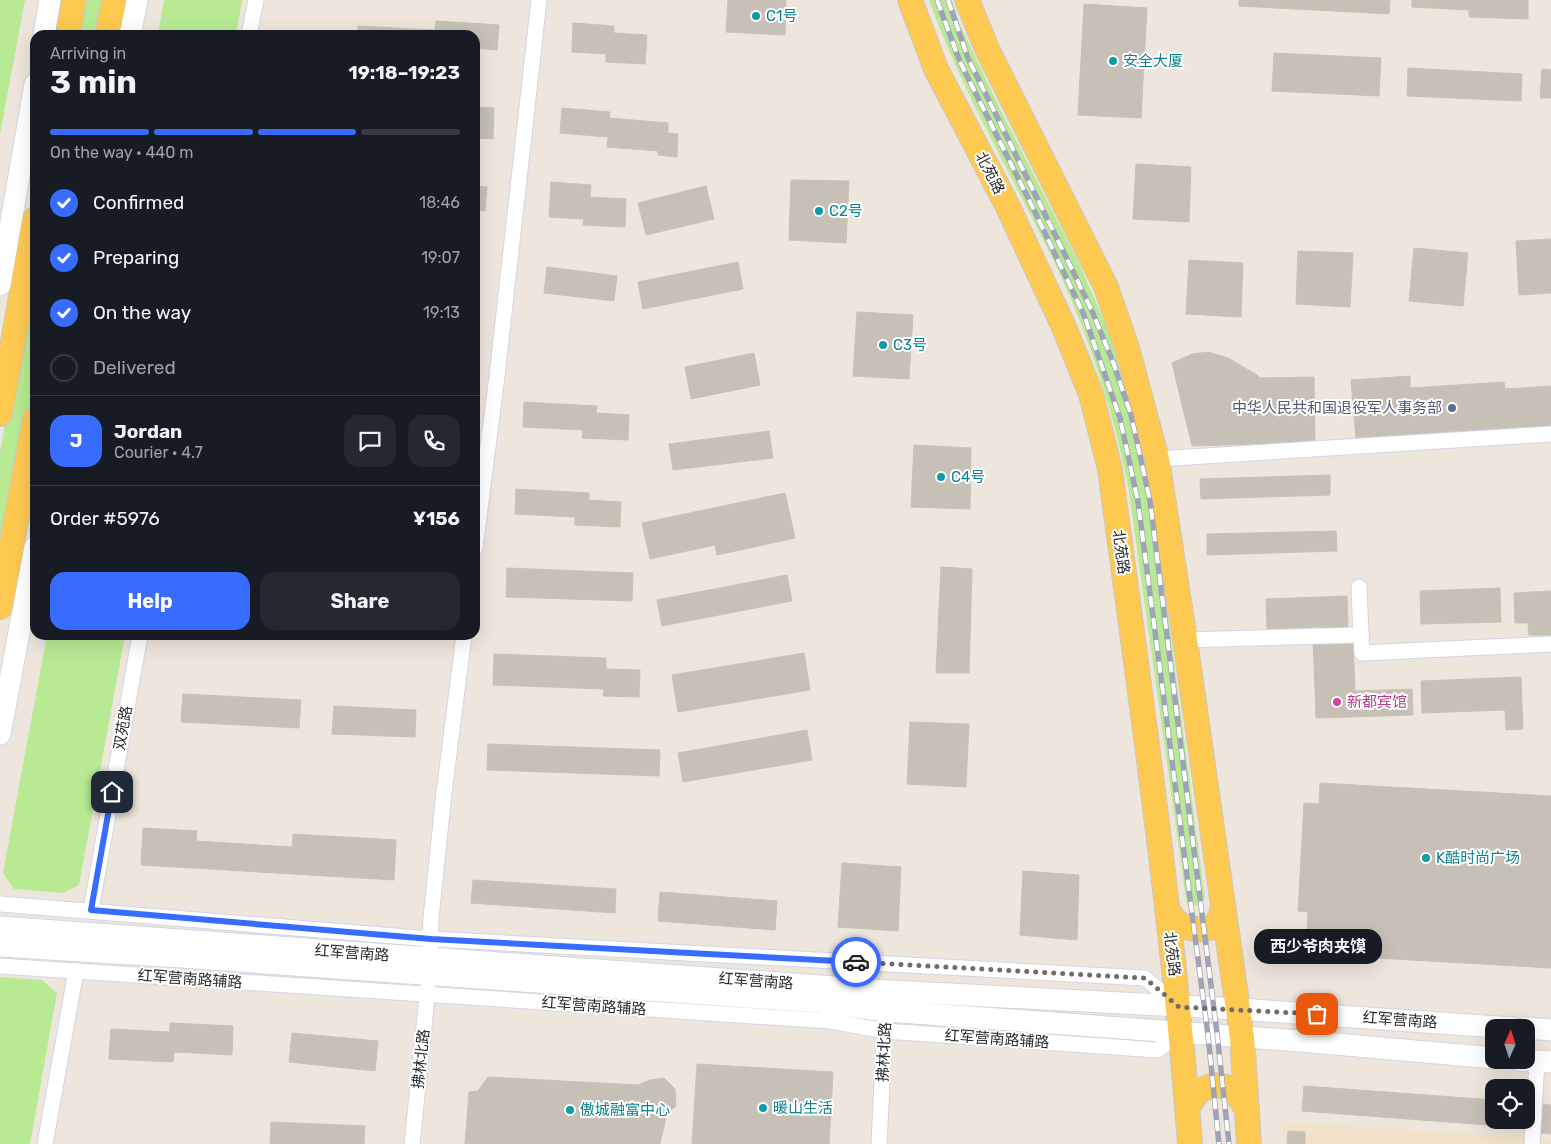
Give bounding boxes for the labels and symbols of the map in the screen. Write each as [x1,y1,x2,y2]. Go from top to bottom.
place label: C1号 [766,7,797,25]
marker: C1号 [750,10,762,22]
place label: 安全大厦 [1123,52,1183,70]
marker: 安全大厦 [1107,55,1119,67]
street label: 北苑路 [972,149,1008,197]
place label: C2号 [829,202,863,220]
marker: C2号 [813,205,825,217]
place label: C3号 [893,336,927,354]
marker: C3号 [877,339,889,351]
place label: 中华人民共和国退役军人事务部 [1232,399,1442,417]
marker: 中华人民共和国退役军人事务部 [1446,402,1458,414]
place label: C4号 [951,468,985,486]
marker: C4号 [935,471,947,483]
street label: 北苑路 [1109,528,1133,576]
place label: 新都宾馆 [1347,693,1407,711]
marker: 新都宾馆 [1331,696,1343,708]
street label: 双苑路 [110,704,136,752]
pin [91,771,133,813]
place label: K酷时尚广场 [1436,849,1520,867]
marker: K酷时尚广场 [1420,852,1432,864]
callout: 西少爷肉夹馍 [1253,929,1381,964]
street label: 北苑路 [1160,931,1184,977]
courier [831,937,881,987]
street label: 红军营南路 [314,941,390,965]
street label: 红军营南路辅路 [137,966,243,992]
street label: 红军营南路 [718,969,794,993]
street label: 红军营南路辅路 [541,993,647,1019]
pin [1296,993,1338,1035]
street label: 红军营南路 [1362,1008,1438,1032]
north arrow [1485,1019,1535,1069]
street label: 拂林北路 [873,1022,895,1082]
street label: 红军营南路辅路 [944,1026,1050,1052]
street label: 拂林北路 [409,1028,433,1090]
place label: 暖山生活 [773,1099,833,1117]
place label: 傲城融富中心 [580,1101,670,1119]
marker: 暖山生活 [757,1102,769,1114]
marker: 傲城融富中心 [564,1104,576,1116]

